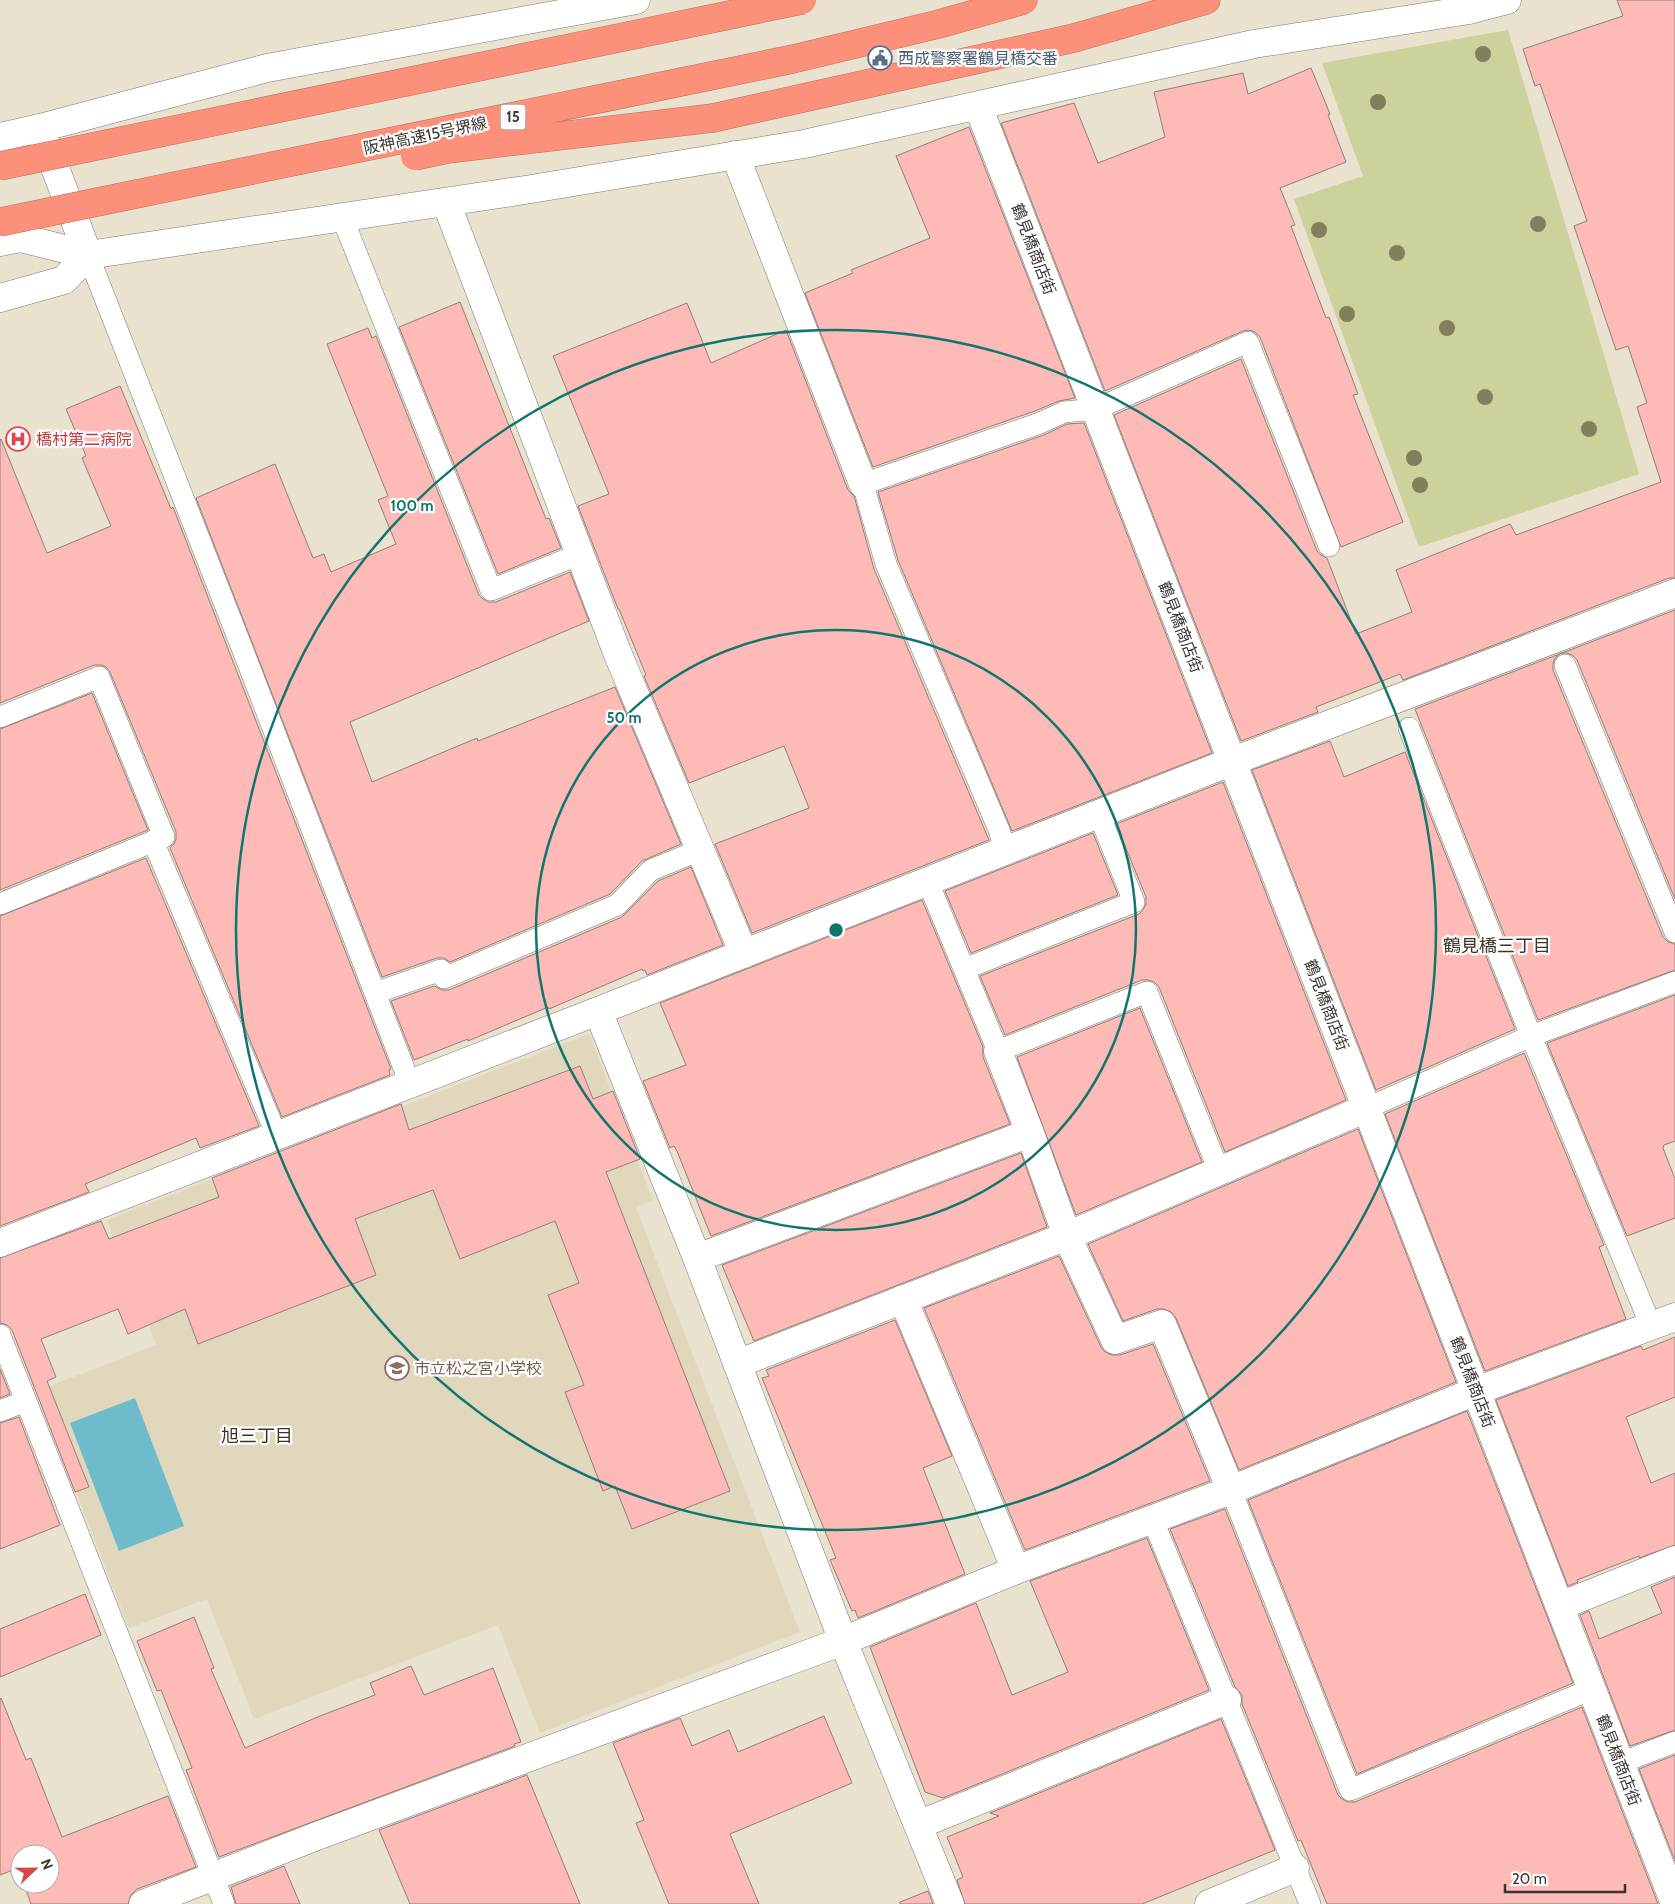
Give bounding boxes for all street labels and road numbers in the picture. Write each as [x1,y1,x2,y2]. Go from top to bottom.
road number: 15 [500,104,526,130]
street label: 阪神高速15号堺線 [362,113,489,158]
street label: 鶴見橋商店街 [1007,201,1060,297]
street label: 鶴見橋商店街 [1154,579,1207,675]
street label: 鶴見橋商店街 [1300,957,1353,1053]
street label: 鶴見橋商店街 [1446,1334,1499,1430]
street label: 鶴見橋商店街 [1592,1712,1645,1808]

